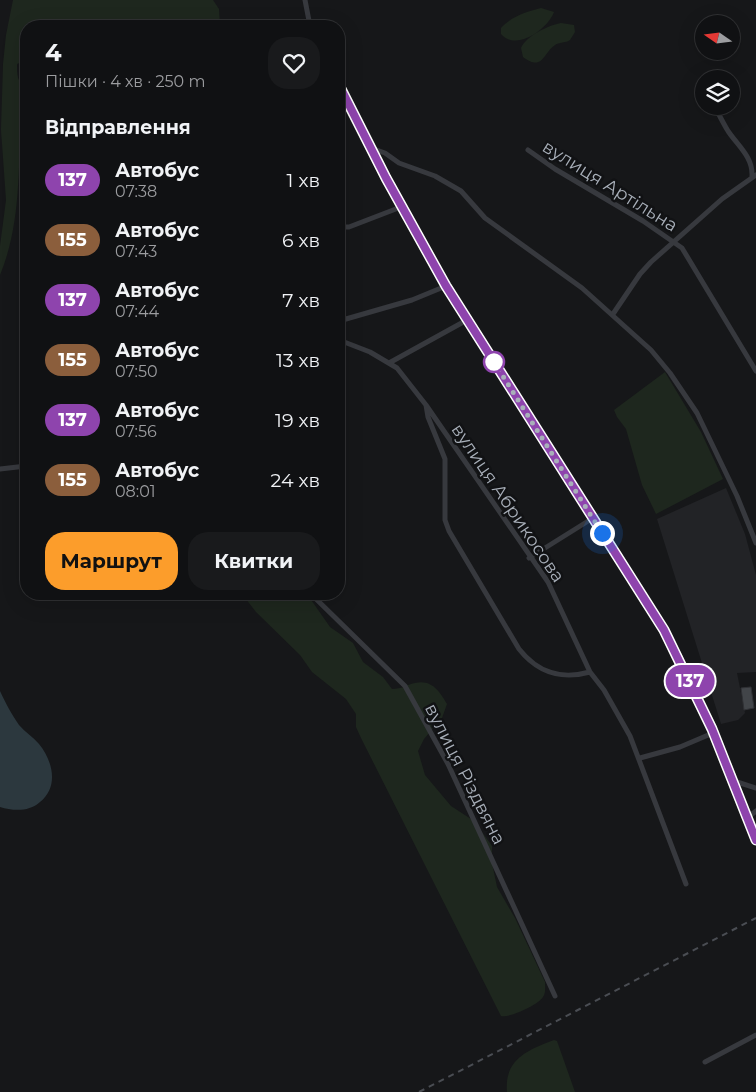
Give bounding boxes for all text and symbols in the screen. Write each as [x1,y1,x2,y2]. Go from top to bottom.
north arrow [695,15,740,60]
map controls [695,15,740,115]
button: heart [268,37,320,89]
text: 4 [45,38,62,67]
button: layers [695,70,740,115]
text: Пішки · 4 хв · 250 m [45,72,205,91]
text: Відправлення [45,116,191,139]
street label: вулиця Артільна [538,136,682,236]
text: Автобус [115,159,199,182]
text: 137 [58,169,87,191]
text: 1 хв [287,169,320,192]
text: 07:38 [115,182,157,201]
text: Автобус [115,219,199,242]
text: 155 [58,229,87,251]
text: 6 хв [282,229,320,252]
text: 07:43 [115,242,157,261]
text: Автобус [115,279,199,302]
text: 137 [58,289,87,311]
text: 7 хв [282,289,320,312]
text: 07:44 [115,302,159,321]
text: Автобус [115,339,199,362]
text: 155 [58,349,87,371]
text: 13 хв [276,349,320,372]
unlabelled marker [483,351,505,373]
text: 07:50 [115,362,158,381]
text: Автобус [115,399,199,422]
text: 137 [58,409,87,431]
text: 19 хв [275,409,320,432]
street label: вулиця Абрикосова [447,420,569,586]
text: 07:56 [115,422,157,441]
text: Автобус [115,459,199,482]
text: 155 [58,469,87,491]
text: 24 хв [271,469,320,492]
text: 08:01 [115,482,156,501]
your location [590,521,615,546]
button: Маршрут [45,532,178,590]
button: Квитки [188,532,320,590]
line badge: 137 [661,665,719,697]
text: 137 [676,670,704,692]
street label: вулиця Різдвяна [420,700,510,848]

